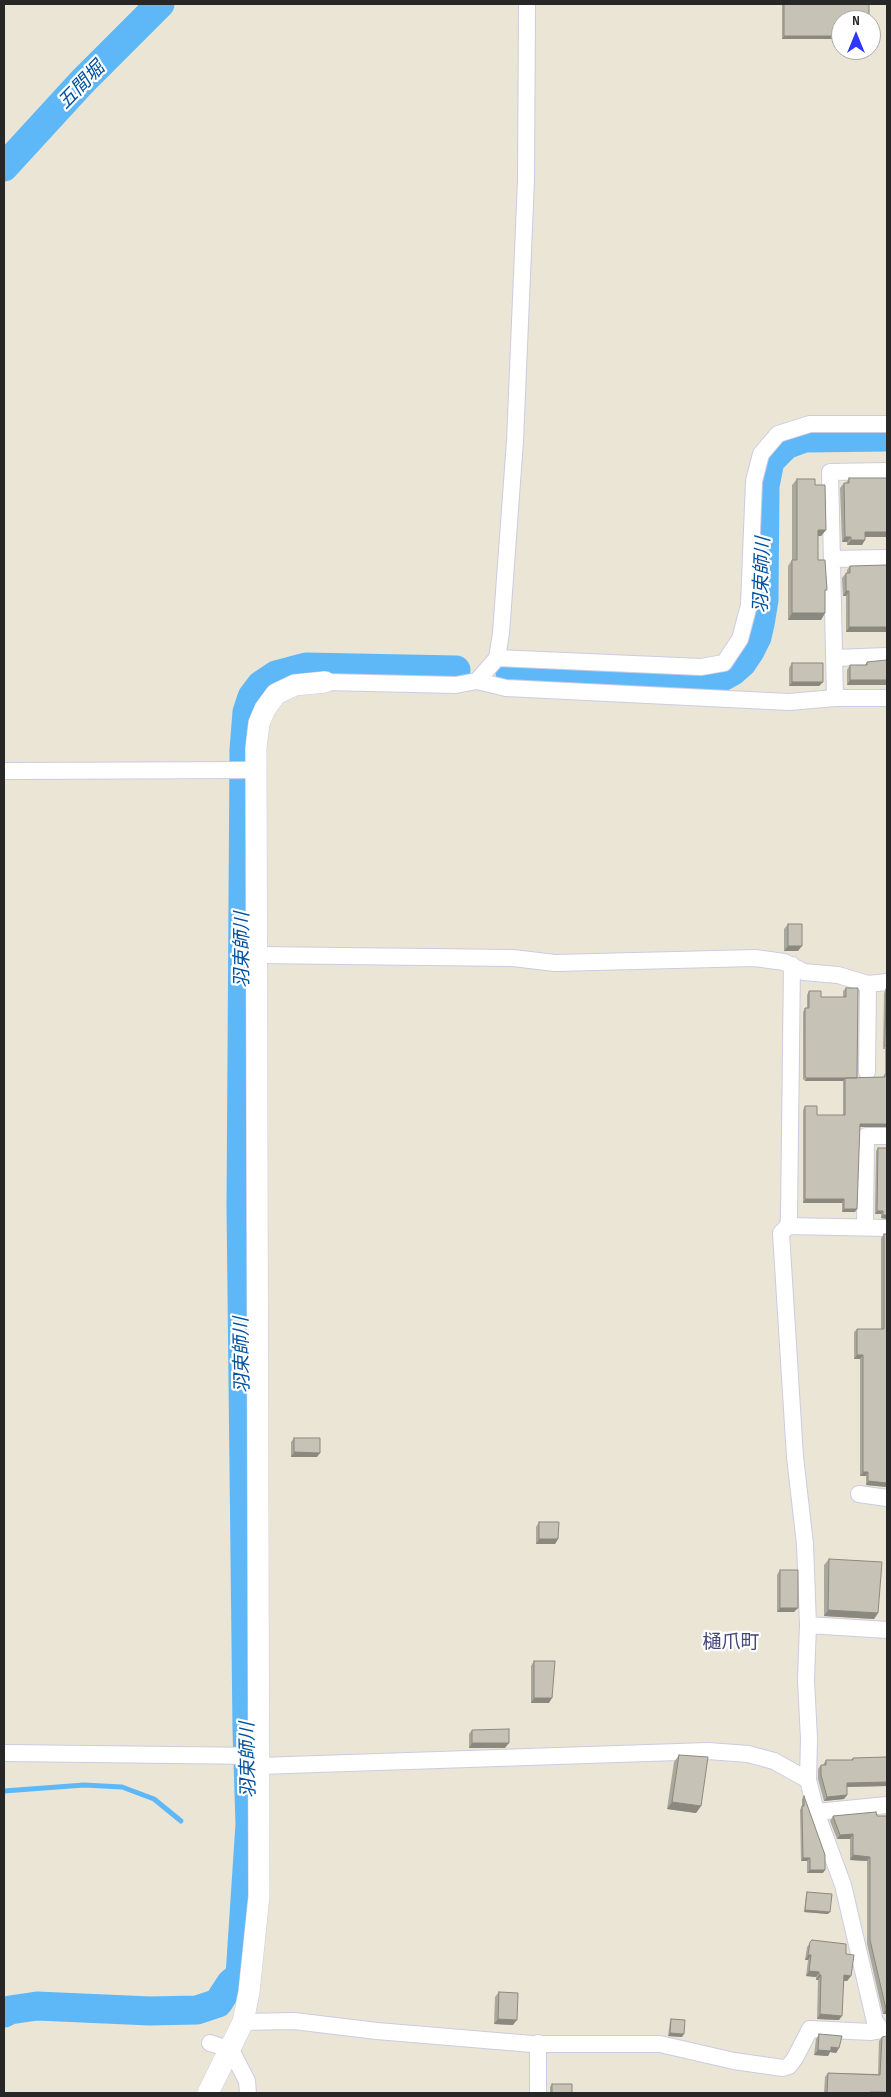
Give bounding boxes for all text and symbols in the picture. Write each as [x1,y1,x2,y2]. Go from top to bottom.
north arrow [831,10,881,60]
text: N [852,12,860,29]
water label: 五間堀 [54,58,110,114]
water label: 羽束師川 [750,537,776,613]
water label: 羽束師川 [232,912,254,988]
water label: 羽束師川 [231,1317,255,1393]
district label: 樋爪町 [703,1632,759,1654]
water label: 羽束師川 [237,1722,261,1798]

